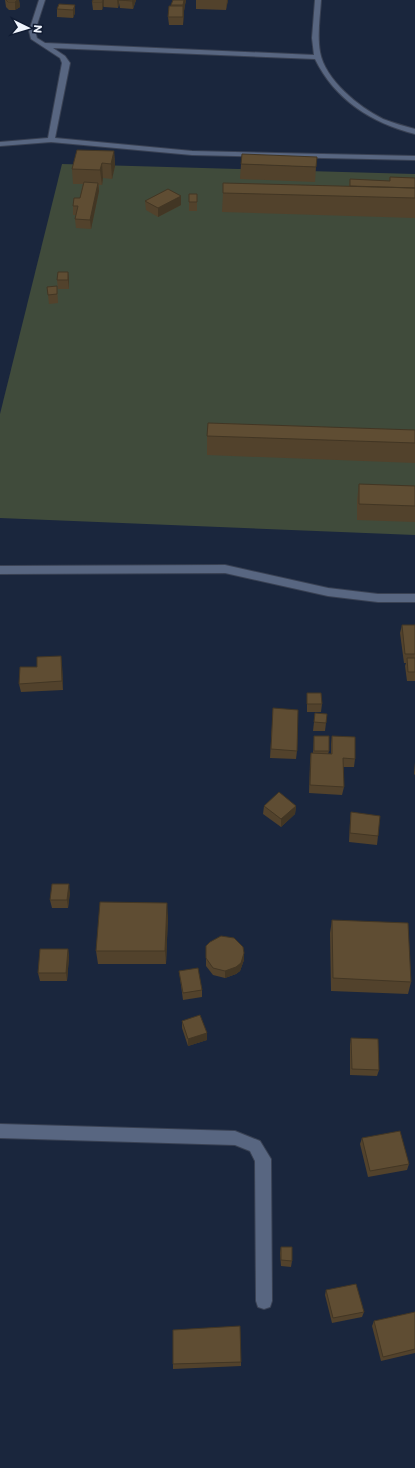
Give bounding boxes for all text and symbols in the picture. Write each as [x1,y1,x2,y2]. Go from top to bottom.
north arrow [8,8,48,48]
text: N [32,24,45,34]

